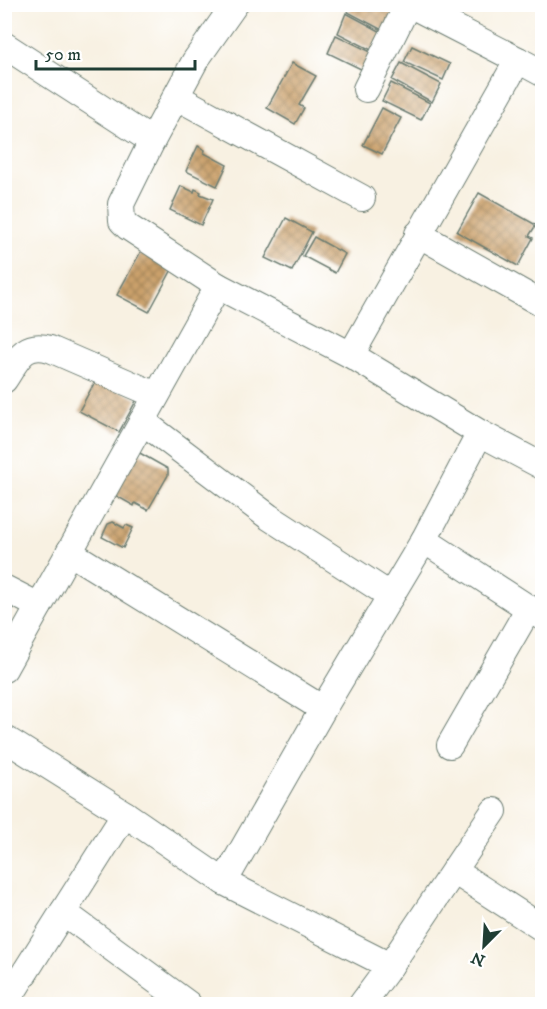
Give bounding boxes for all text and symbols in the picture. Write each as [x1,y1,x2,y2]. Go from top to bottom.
scale bar [36,33,195,71]
text: 50 m [45,44,81,66]
north arrow [454,916,514,976]
text: N [468,947,488,971]

